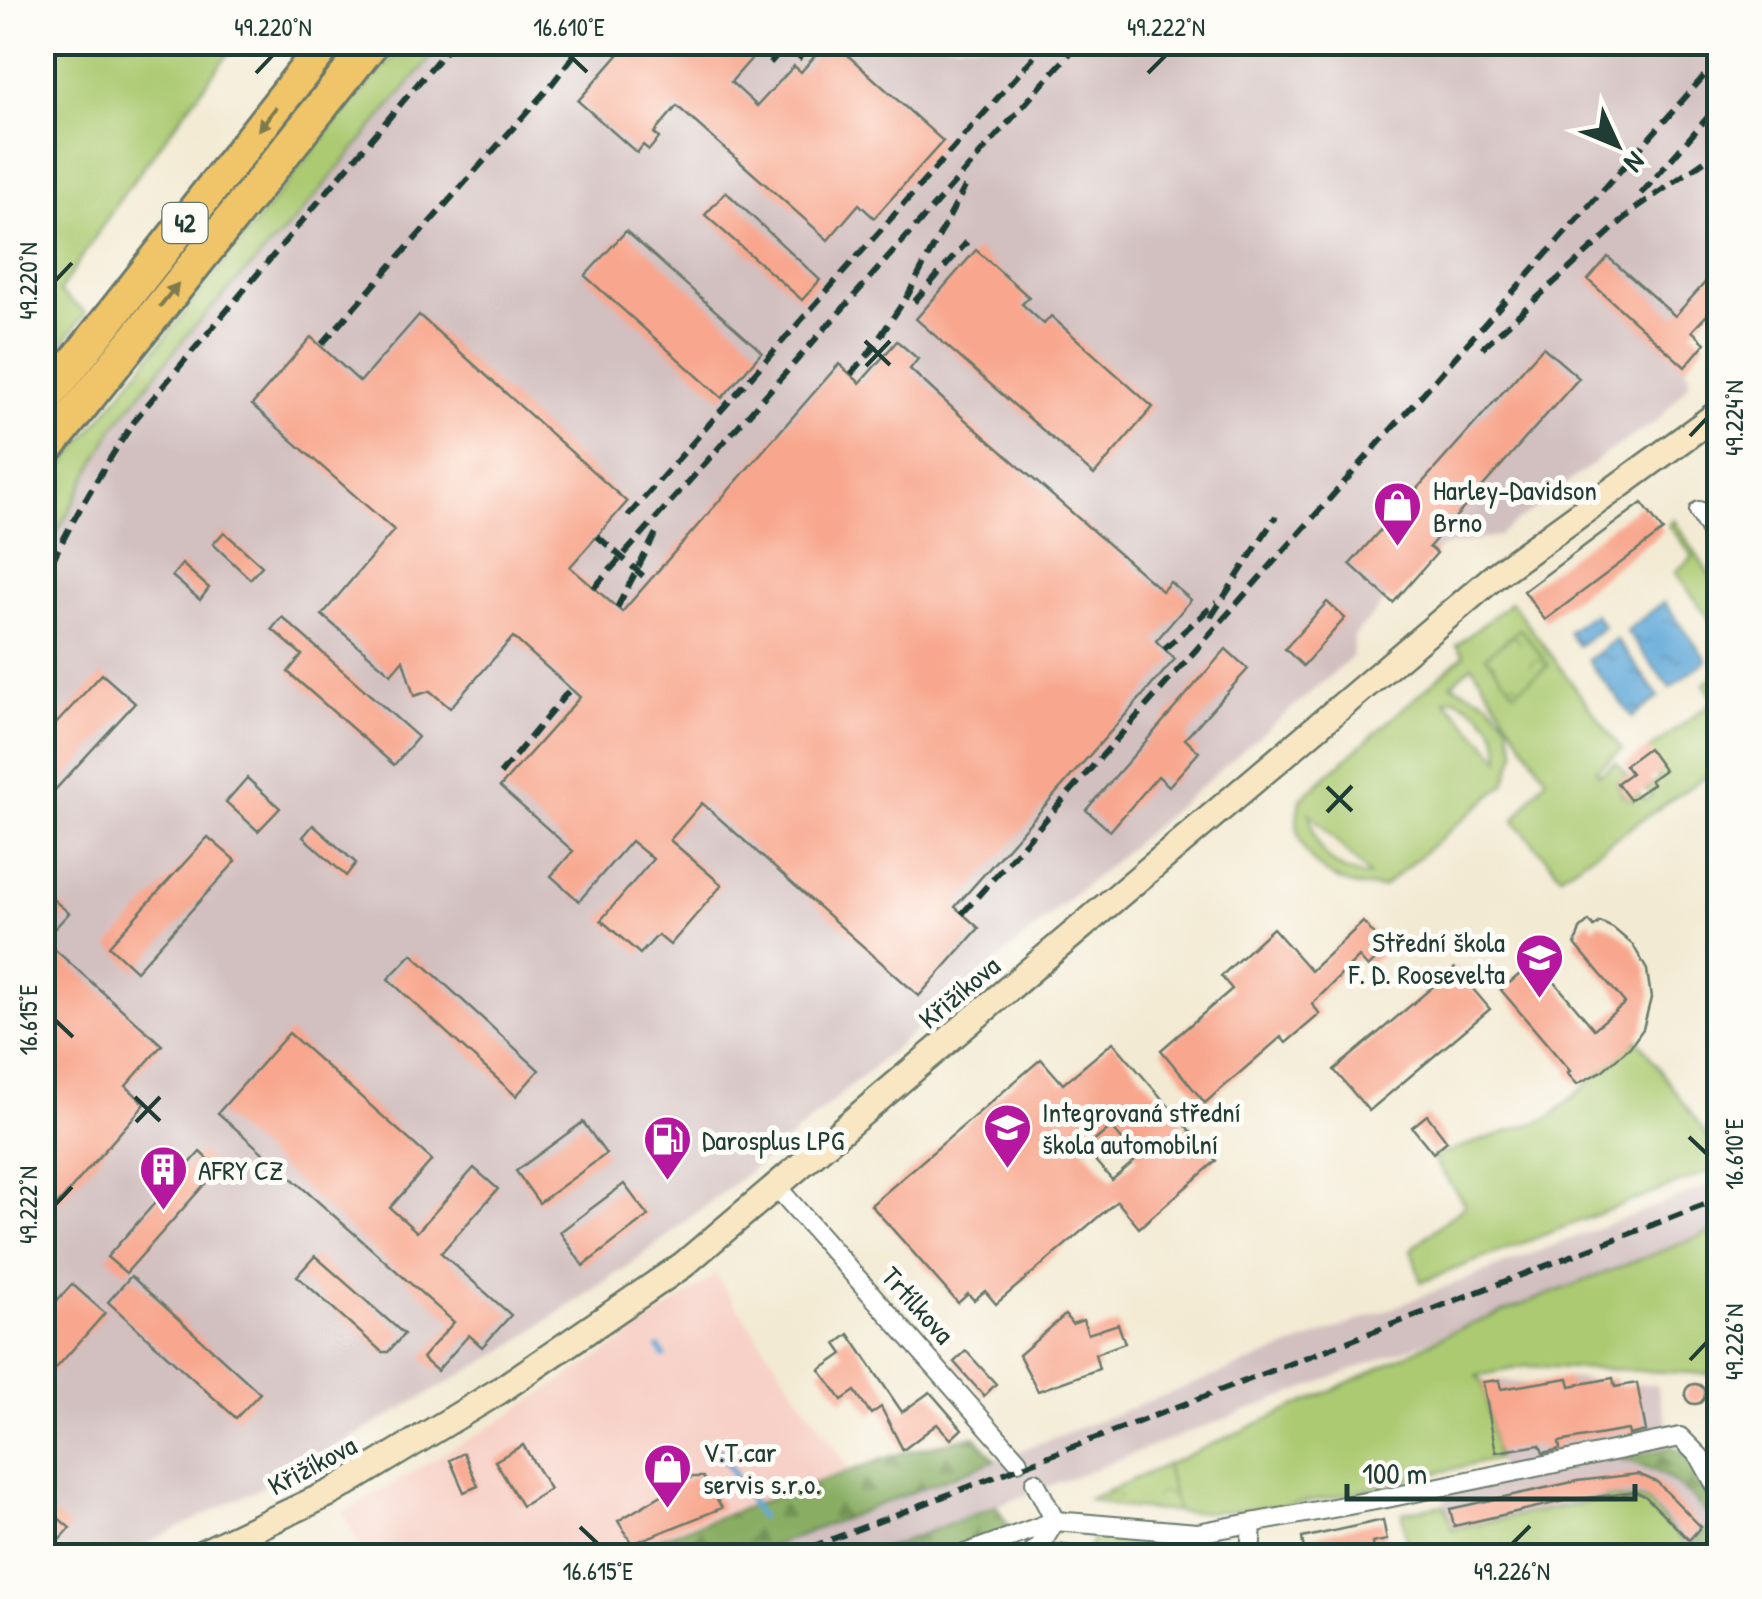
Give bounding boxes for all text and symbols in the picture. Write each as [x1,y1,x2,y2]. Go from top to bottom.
text: 49.220°N [234,10,312,44]
text: 16.610°E [533,10,605,44]
text: 49.222°N [1127,10,1205,44]
north arrow [1567,95,1667,195]
one-way arrow [257,106,278,132]
text: N [1616,144,1654,181]
road number: 42 [162,203,208,243]
text: 49.220°N [11,242,45,320]
one-way arrow [158,283,179,308]
text: 49.224°N [1717,380,1751,456]
place label: Harley-Davidson Brno [1433,471,1597,541]
shop icon: Harley-Davidson Brno [1372,480,1424,548]
place label: Střední škola F. D. Roosevelta [1348,923,1505,993]
school or university icon: Střední škola F. D. Roosevelta [1514,932,1566,1000]
street label: Křižíkova [910,947,1008,1037]
text: 16.615°E [11,985,45,1055]
place label: Integrovaná střední škola automobilní [1042,1093,1241,1163]
school or university icon: Integrovaná střední škola automobilní [981,1102,1033,1170]
fuel station icon: Darosplus LPG [641,1114,693,1182]
text: 16.610°E [1717,1118,1751,1190]
place label: Darosplus LPG [702,1121,845,1159]
building icon: AFRY CZ [137,1144,189,1212]
place label: AFRY CZ [198,1151,283,1189]
text: 49.222°N [11,1166,45,1244]
street label: Trtílkova [873,1258,963,1352]
text: 49.226°N [1717,1304,1751,1380]
street label: Křižíkova [261,1426,363,1504]
place label: V.T.car servis s.r.o. [703,1433,821,1503]
scale bar [1347,1439,1634,1501]
shop icon: V.T.car servis s.r.o. [642,1442,694,1510]
text: 100 m [1362,1453,1427,1493]
text: 16.615°E [563,1554,633,1588]
text: 49.226°N [1474,1554,1550,1588]

